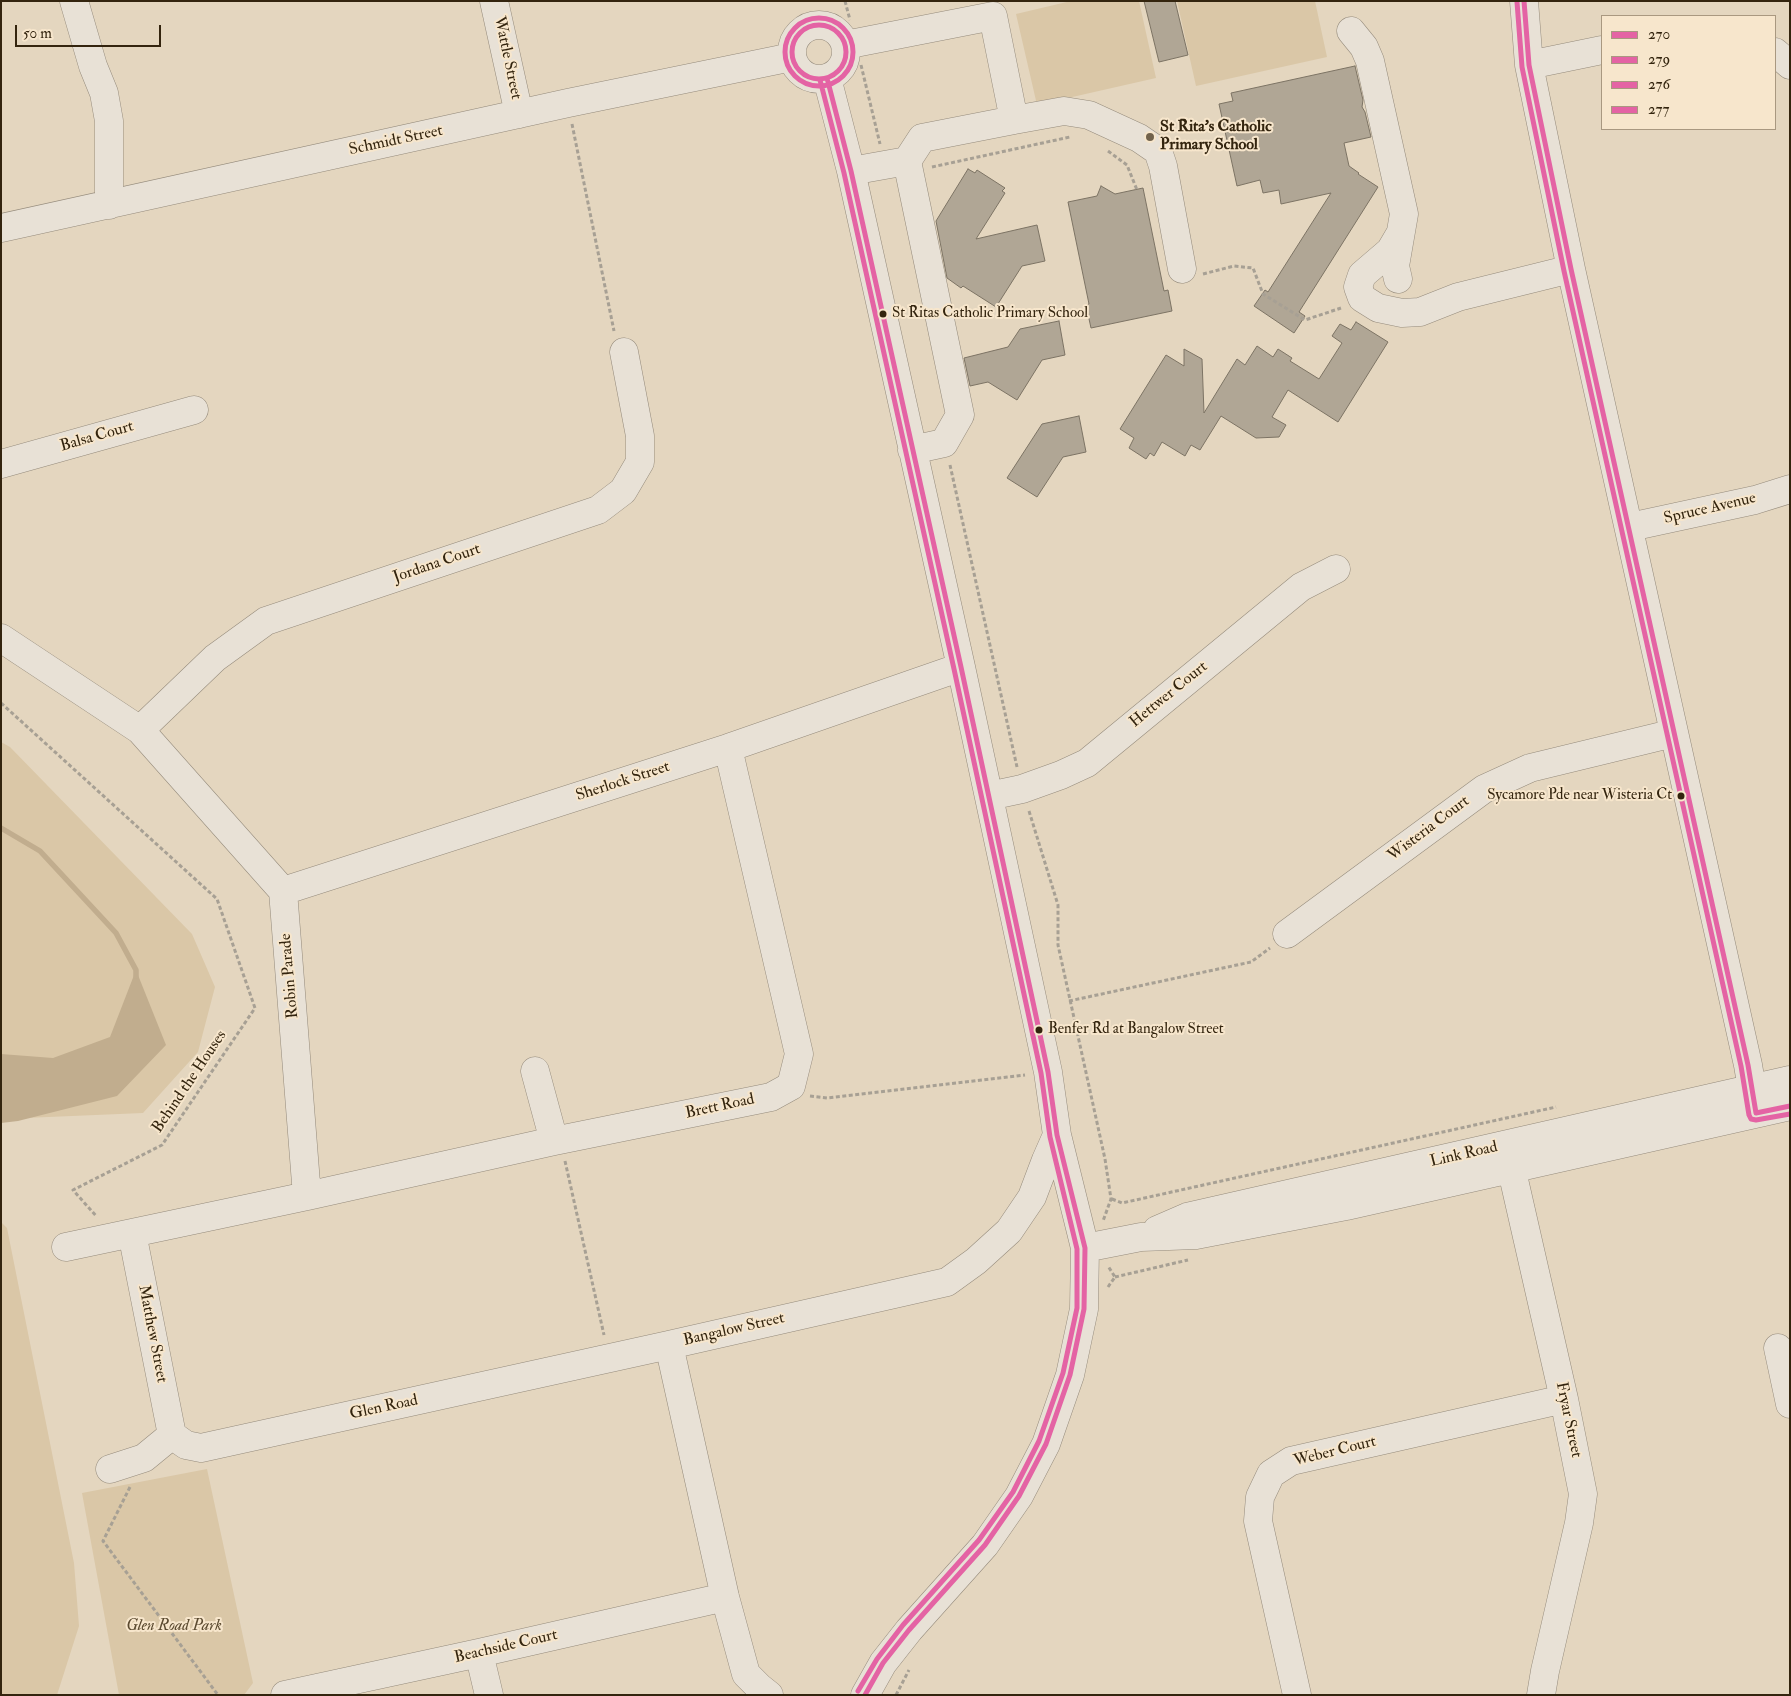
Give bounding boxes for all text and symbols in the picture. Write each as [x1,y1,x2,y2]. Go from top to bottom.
scale bar [18,15,164,47]
street label: Wattle Street [489,15,525,101]
legend [1601,15,1776,130]
text: 50 m [23,24,52,43]
text: 270 [1648,25,1670,44]
text: 279 [1648,50,1670,69]
text: 276 [1648,75,1670,94]
text: 277 [1648,100,1669,119]
place label: St Rita's Catholic Primary School [1160,118,1272,156]
street label: Schmidt Street [347,122,445,160]
marker: St Rita's Catholic Primary School [1144,131,1156,143]
place label: St Ritas Catholic Primary School [892,305,1088,323]
marker: St Ritas Catholic Primary School [878,309,888,319]
street label: Balsa Court [58,417,136,457]
street label: Spruce Avenue [1662,489,1758,529]
street label: Jordana Court [391,540,483,588]
street label: Hettwer Court [1126,658,1212,732]
street label: Sherlock Street [574,758,672,806]
place label: Sycamore Pde near Wisteria Ct [1487,787,1672,805]
marker: Sycamore Pde near Wisteria Ct [1676,791,1686,801]
street label: Wisteria Court [1385,792,1473,866]
street label: Robin Parade [277,933,303,1019]
place label: Benfer Rd at Bangalow Street [1048,1021,1224,1039]
marker: Benfer Rd at Bangalow Street [1034,1025,1044,1035]
street label: Behind the Houses [149,1027,231,1137]
street label: Brett Road [684,1090,756,1124]
street label: Link Road [1428,1138,1500,1172]
street label: Matthew Street [133,1283,171,1385]
street label: Bangalow Street [682,1309,786,1351]
street label: Fryar Street [1551,1380,1585,1460]
street label: Glen Road [348,1391,420,1425]
street label: Weber Court [1292,1432,1378,1472]
park label: Glen Road Park [126,1617,222,1637]
street label: Beachside Court [453,1626,559,1668]

